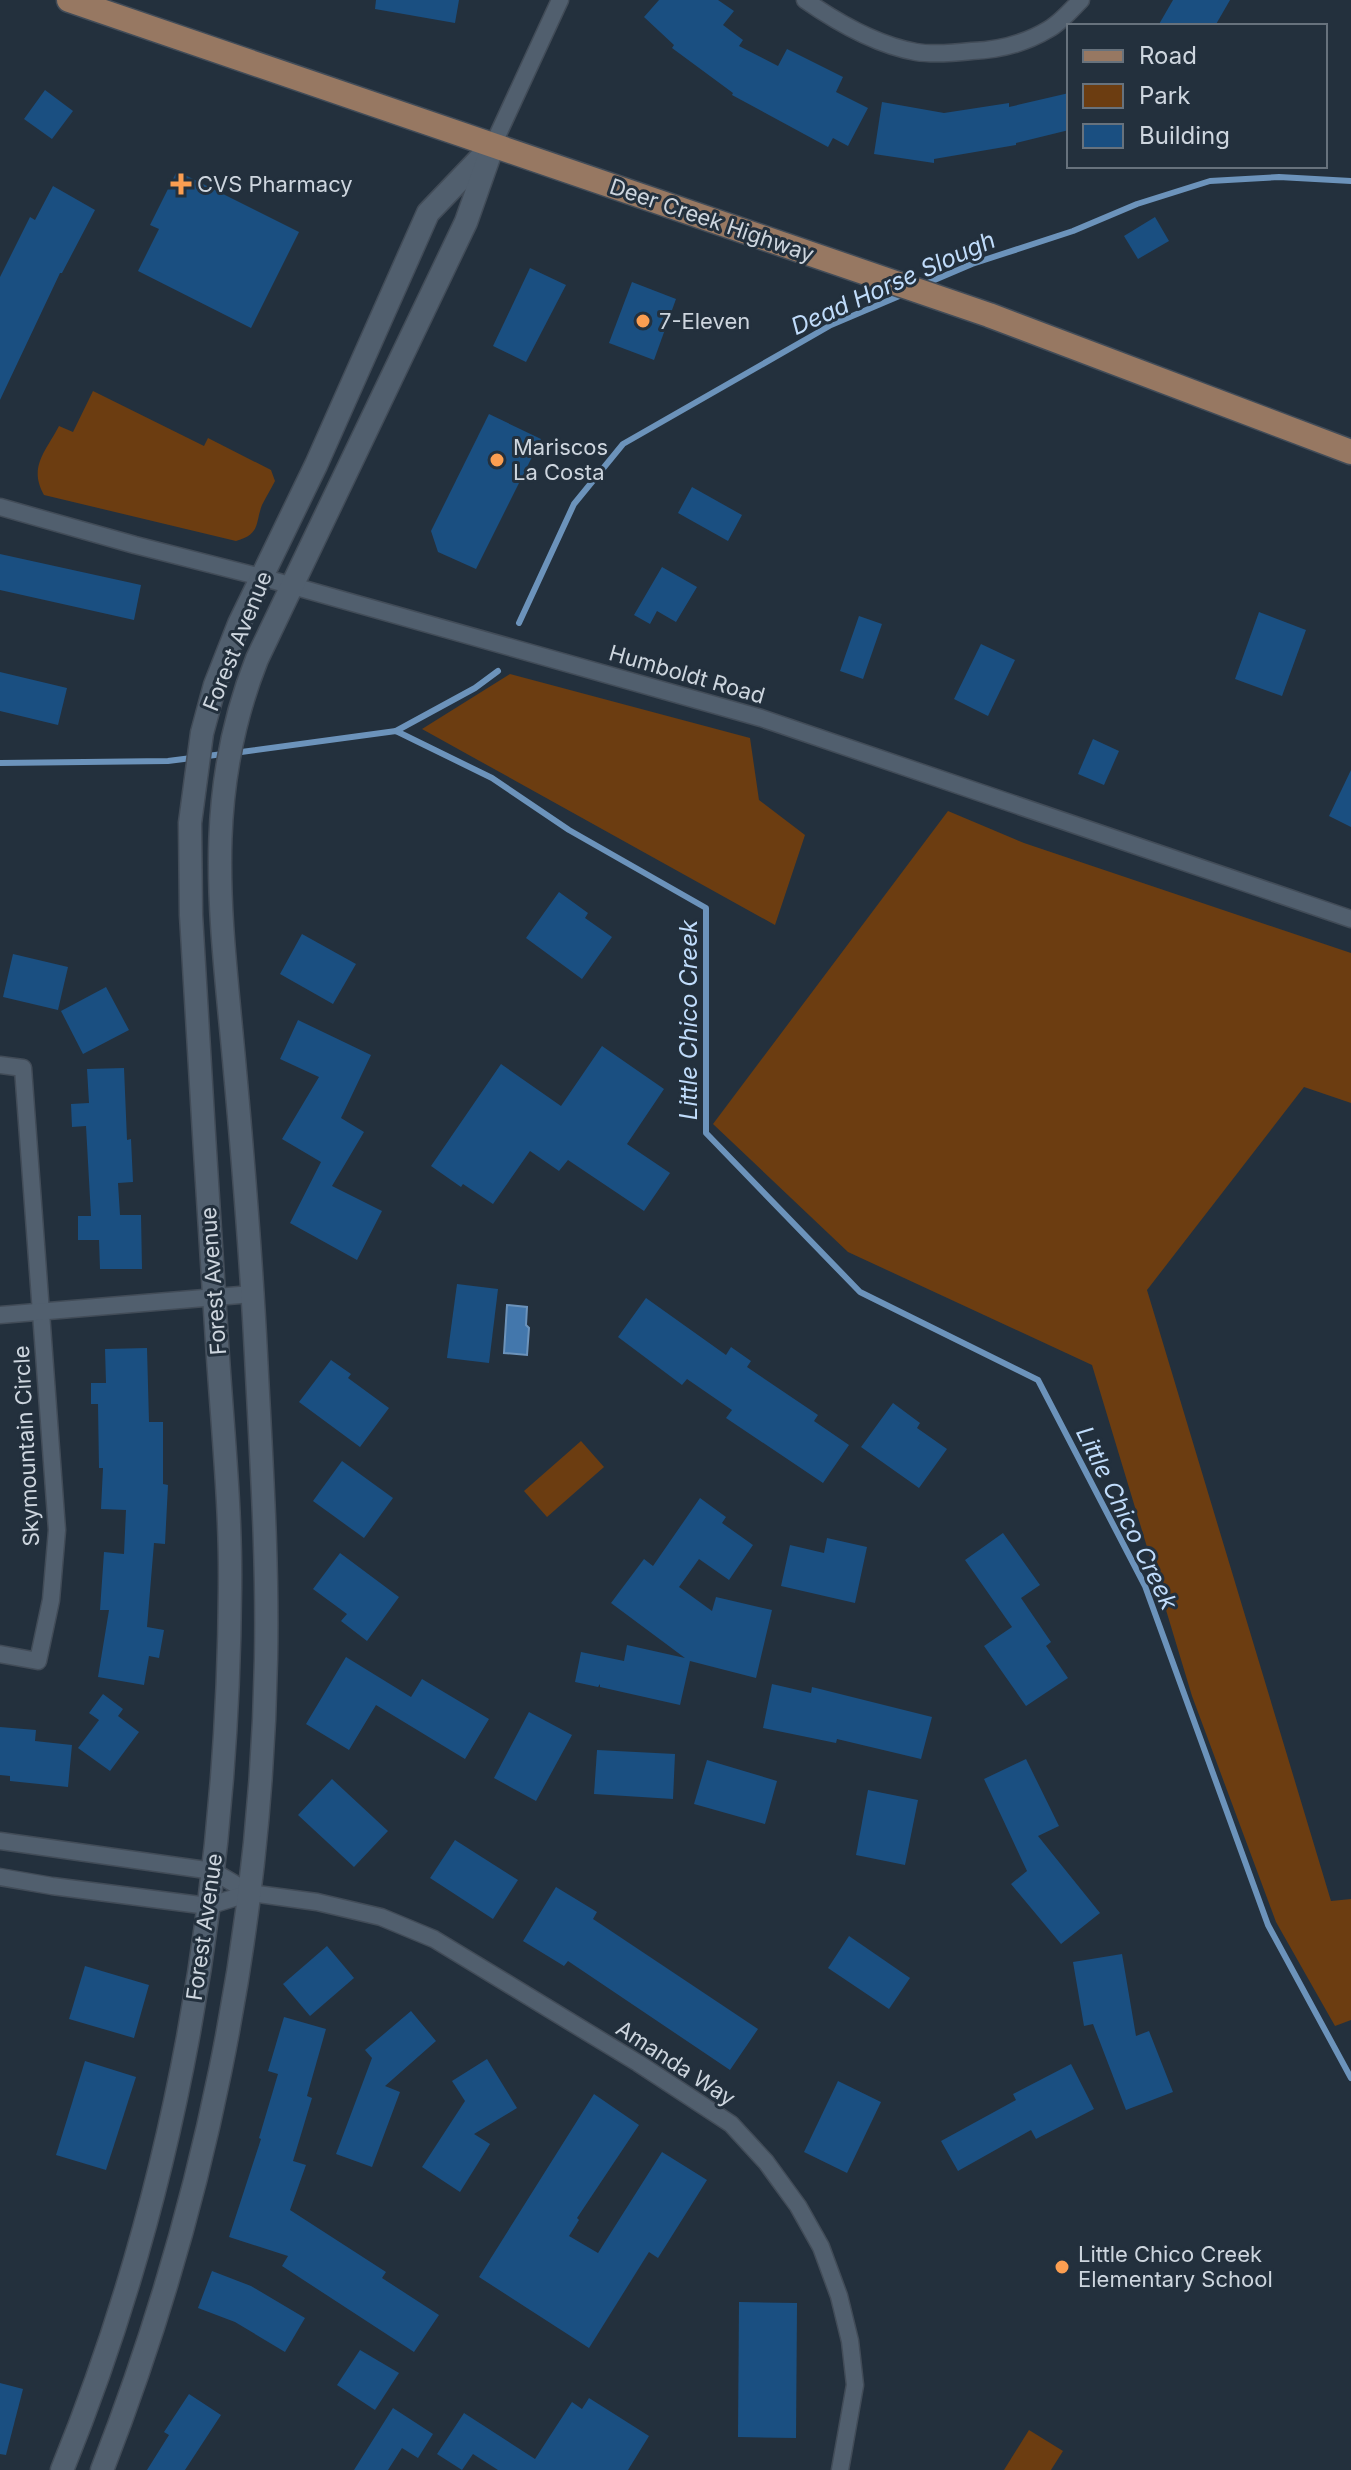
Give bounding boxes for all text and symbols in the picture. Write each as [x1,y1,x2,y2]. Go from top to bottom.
legend [1067,24,1327,168]
text: Road [1139,41,1197,70]
text: Park [1139,81,1190,110]
text: Building [1139,121,1230,150]
place label: CVS Pharmacy [197,171,353,197]
street label: Deer Creek Highway [606,173,818,267]
marker: CVS Pharmacy [172,175,190,193]
water label: Dead Horse Slough [786,225,1000,341]
place label: 7-Eleven [659,308,750,334]
marker: 7-Eleven [634,312,652,330]
place label: Mariscos La Costa [513,434,608,485]
marker: Mariscos La Costa [488,451,506,469]
street label: Forest Avenue [197,567,277,715]
street label: Humboldt Road [606,639,768,709]
water label: Little Chico Creek [674,919,703,1120]
street label: Forest Avenue [195,1206,231,1356]
street label: Skymountain Circle [8,1345,44,1547]
water label: Little Chico Creek [1070,1422,1184,1615]
street label: Forest Avenue [181,1852,227,2002]
street label: Amanda Way [612,2015,740,2111]
place label: Little Chico Creek Elementary School [1078,2241,1273,2292]
marker: Little Chico Creek Elementary School [1053,2258,1071,2276]

